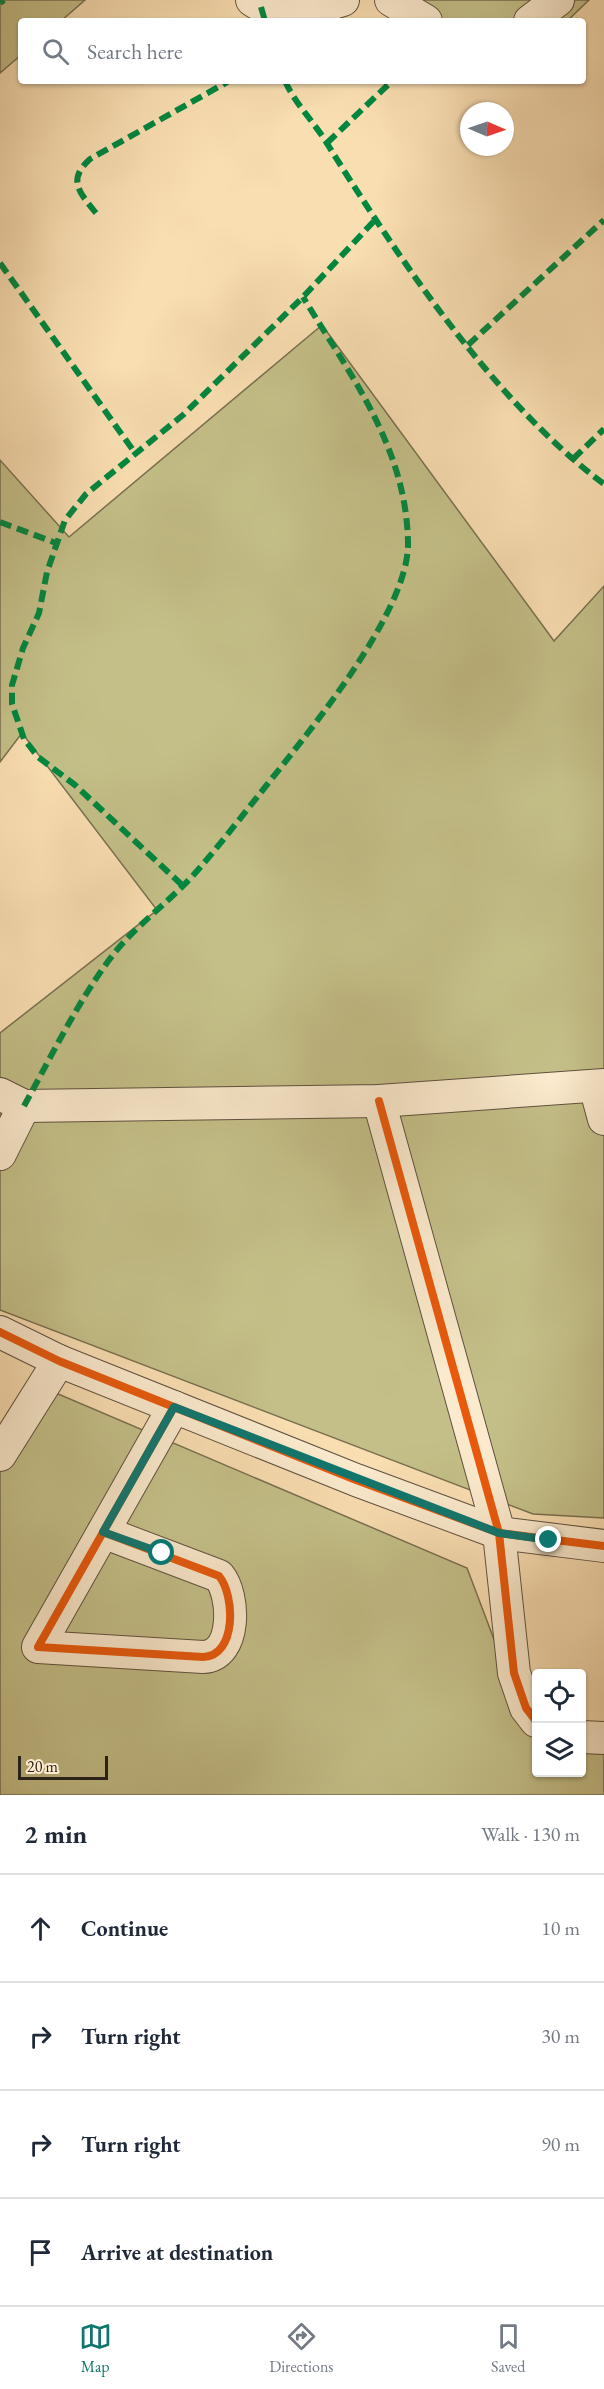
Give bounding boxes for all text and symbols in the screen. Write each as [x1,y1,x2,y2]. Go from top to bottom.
search box [18,18,586,84]
icon: search [39,35,72,68]
text: Search here [87,37,182,66]
north arrow [460,102,514,156]
route end [535,1526,561,1552]
route start [148,1539,174,1565]
map controls [532,1669,586,1777]
button: locate [532,1669,586,1723]
button: layers [532,1723,586,1777]
scale bar [18,1753,108,1780]
text: 20 m [27,1756,58,1777]
text: 2 min [24,1817,87,1851]
text: Walk · 130 m [481,1821,580,1847]
icon: ahead [24,1912,57,1945]
text: Continue [81,1914,168,1943]
text: 10 m [541,1915,580,1941]
icon: right [24,2020,57,2053]
text: Turn right [81,2022,180,2051]
text: 30 m [541,2023,580,2049]
icon: right [24,2128,57,2161]
text: Turn right [81,2130,180,2159]
text: 90 m [541,2131,580,2157]
icon: arrive [24,2236,57,2269]
text: Arrive at destination [81,2238,273,2267]
tab: Map [79,2320,112,2377]
tab: Directions [269,2320,334,2377]
tab: Saved [491,2320,525,2377]

